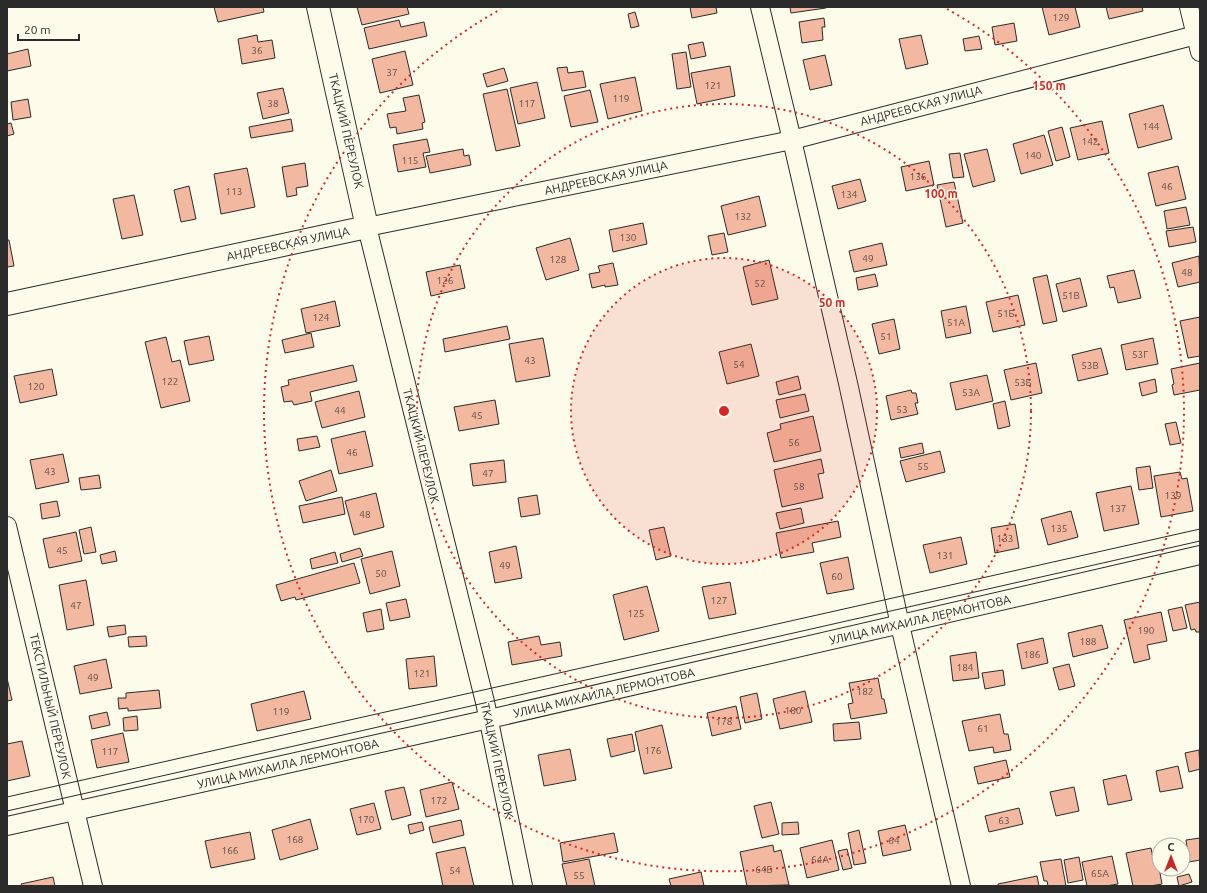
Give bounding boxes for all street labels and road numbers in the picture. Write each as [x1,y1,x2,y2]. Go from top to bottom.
street label: ТКАЦКИЙ ПЕРЕУЛОК [327,72,366,190]
street label: АНДРЕЕВСКАЯ УЛИЦА [859,83,983,128]
street label: АНДРЕЕВСКАЯ УЛИЦА [543,158,669,197]
street label: АНДРЕЕВСКАЯ УЛИЦА [225,224,351,263]
street label: ТКАЦКИЙ ПЕРЕУЛОК [401,387,442,505]
street label: УЛИЦА МИХАИЛА ЛЕРМОНТОВА [828,592,1012,647]
street label: ТЕКСТИЛЬНЫЙ ПЕРЕУЛОК [27,632,74,780]
street label: УЛИЦА МИХАИЛА ЛЕРМОНТОВА [512,665,696,720]
street label: ТКАЦКИЙ ПЕРЕУЛОК [479,702,516,821]
street label: УЛИЦА МИХАИЛА ЛЕРМОНТОВА [196,736,380,791]

